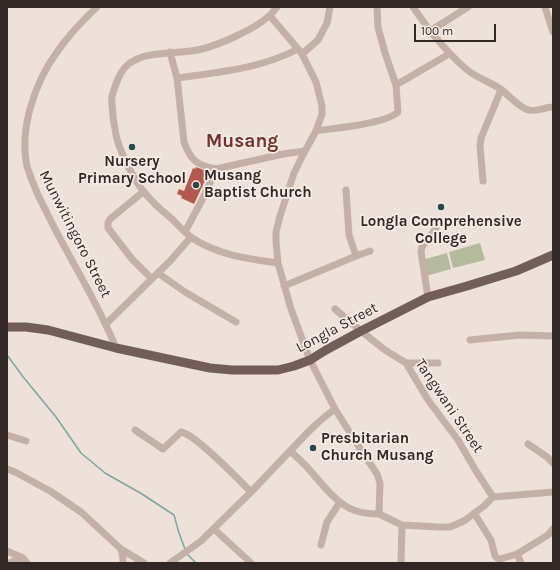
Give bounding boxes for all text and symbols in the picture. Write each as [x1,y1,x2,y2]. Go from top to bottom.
scale bar [416,16,498,42]
text: 100 m [421,24,453,38]
district label: Musang [206,131,278,153]
marker: Nursery Primary School [127,142,137,152]
place label: Nursery Primary School [78,153,186,188]
street label: Munwitingoro Street [35,167,115,301]
place label: Musang Baptist Church [204,167,312,202]
marker: Musang Baptist Church [191,180,201,190]
marker: Longla Comprehensive College [436,202,446,212]
place label: Longla Comprehensive College [360,213,522,248]
street label: Longla Street [293,299,381,357]
street label: Tangwani Street [411,356,487,456]
place label: Presbitarian Church Musang [321,430,434,465]
marker: Presbitarian Church Musang [308,443,318,453]

